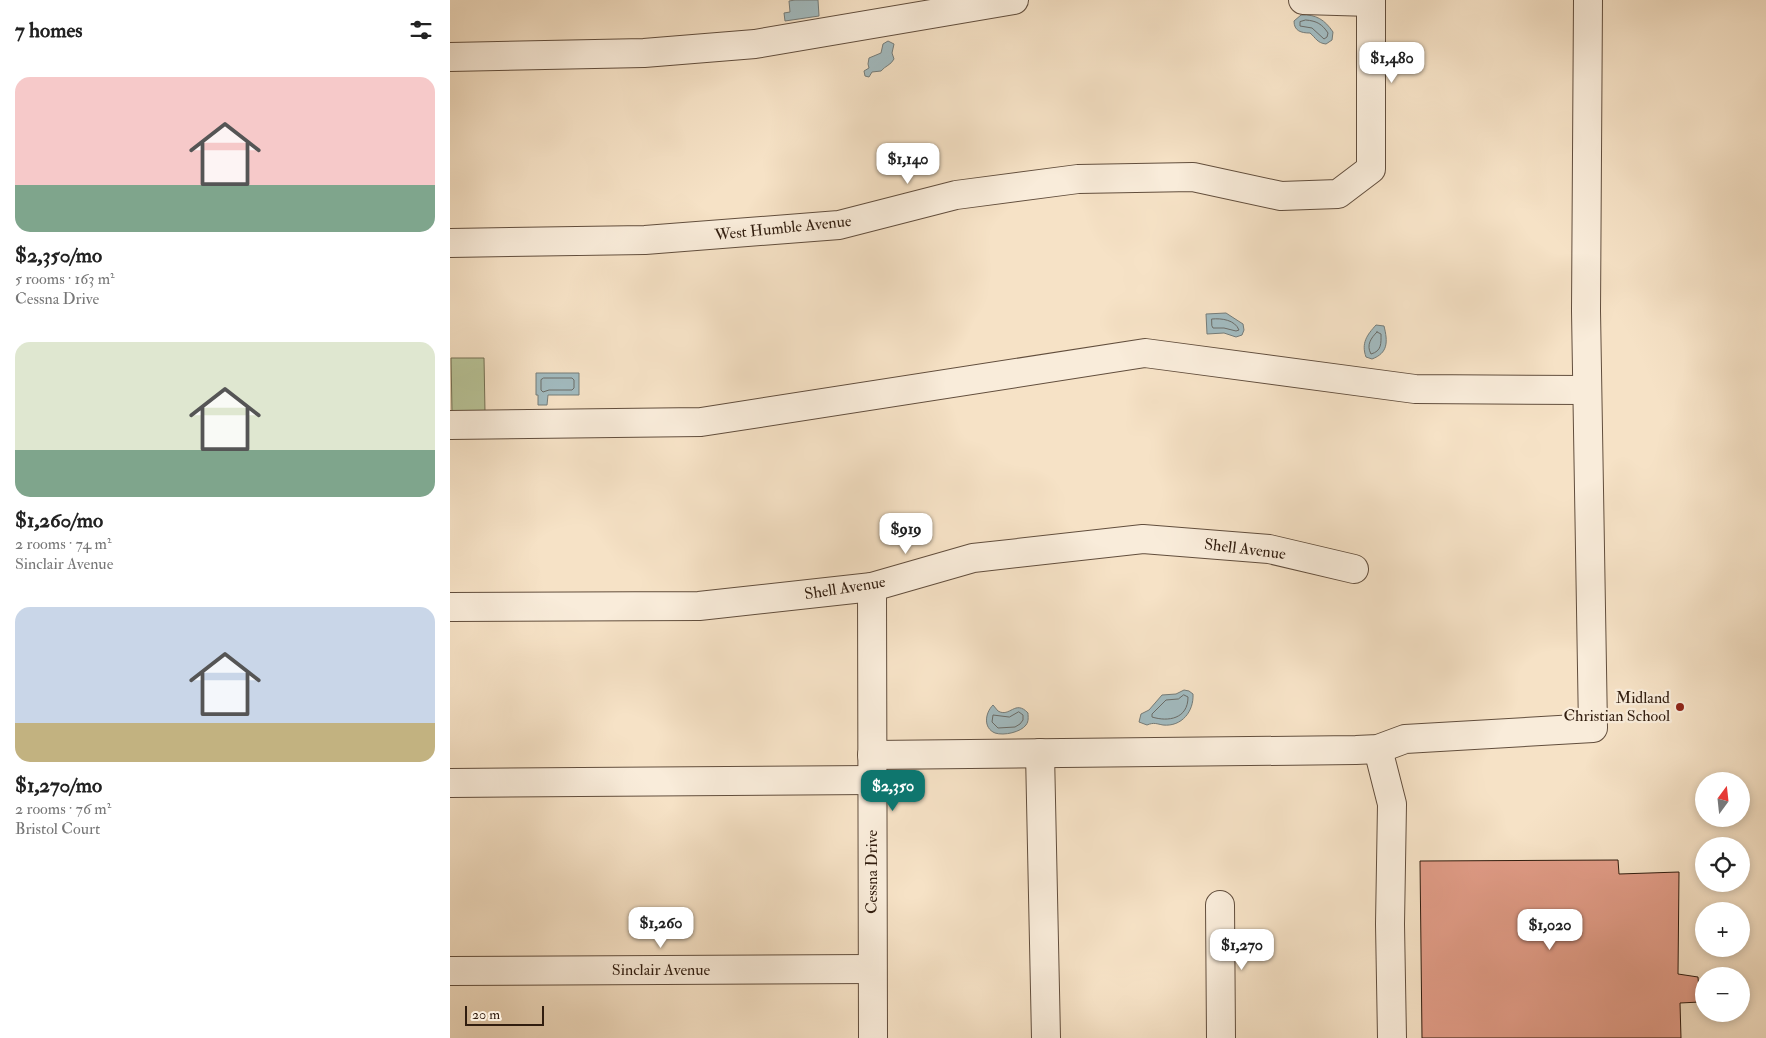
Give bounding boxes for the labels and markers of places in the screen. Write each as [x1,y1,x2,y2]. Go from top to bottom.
pin: $1,480 [1351,42,1433,84]
pin: $1,140 [867,142,949,185]
pin: $919 [876,512,936,555]
place label: Midland Christian School [1563,688,1670,726]
marker: Midland Christian School [1674,701,1686,713]
pin: $2,350 [852,770,934,812]
pin: $1,260 [620,906,702,949]
pin: $1,020 [1509,908,1591,951]
pin: $1,270 [1201,928,1283,971]

